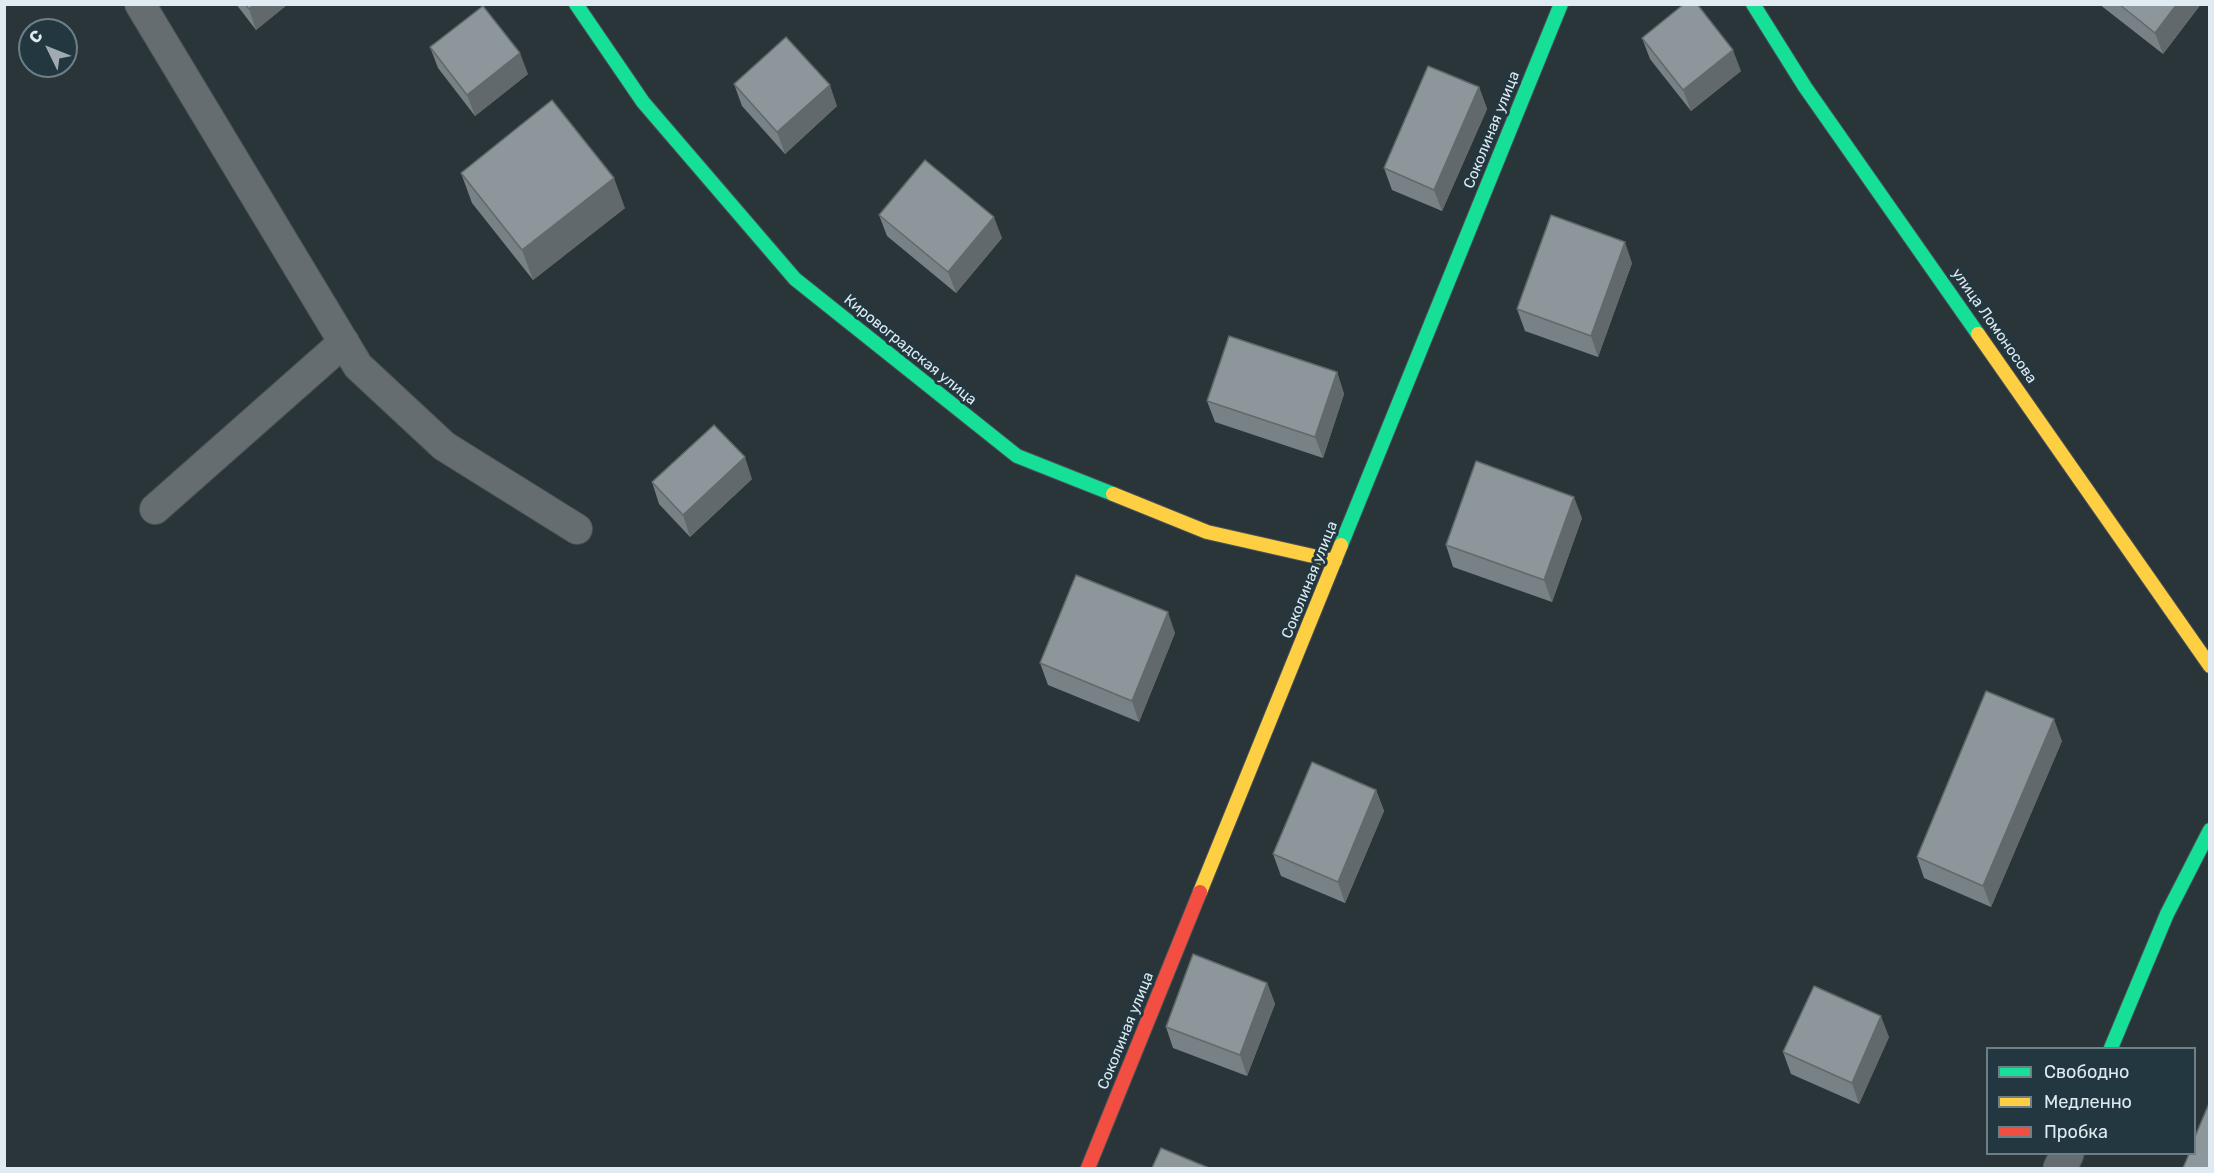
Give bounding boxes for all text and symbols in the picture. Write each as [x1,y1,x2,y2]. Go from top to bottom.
north arrow [18,18,78,78]
text: С [25,26,47,47]
street label: Соколиная улица [1460,69,1524,191]
street label: улица Ломоносова [1948,265,2040,387]
street label: Кировоградская улица [840,291,980,409]
street label: Соколиная улица [1278,519,1342,641]
street label: Соколиная улица [1094,970,1158,1092]
legend [1986,1047,2196,1155]
text: Свободно [2044,1061,2129,1083]
text: Медленно [2044,1091,2132,1113]
text: Пробка [2044,1121,2108,1143]

